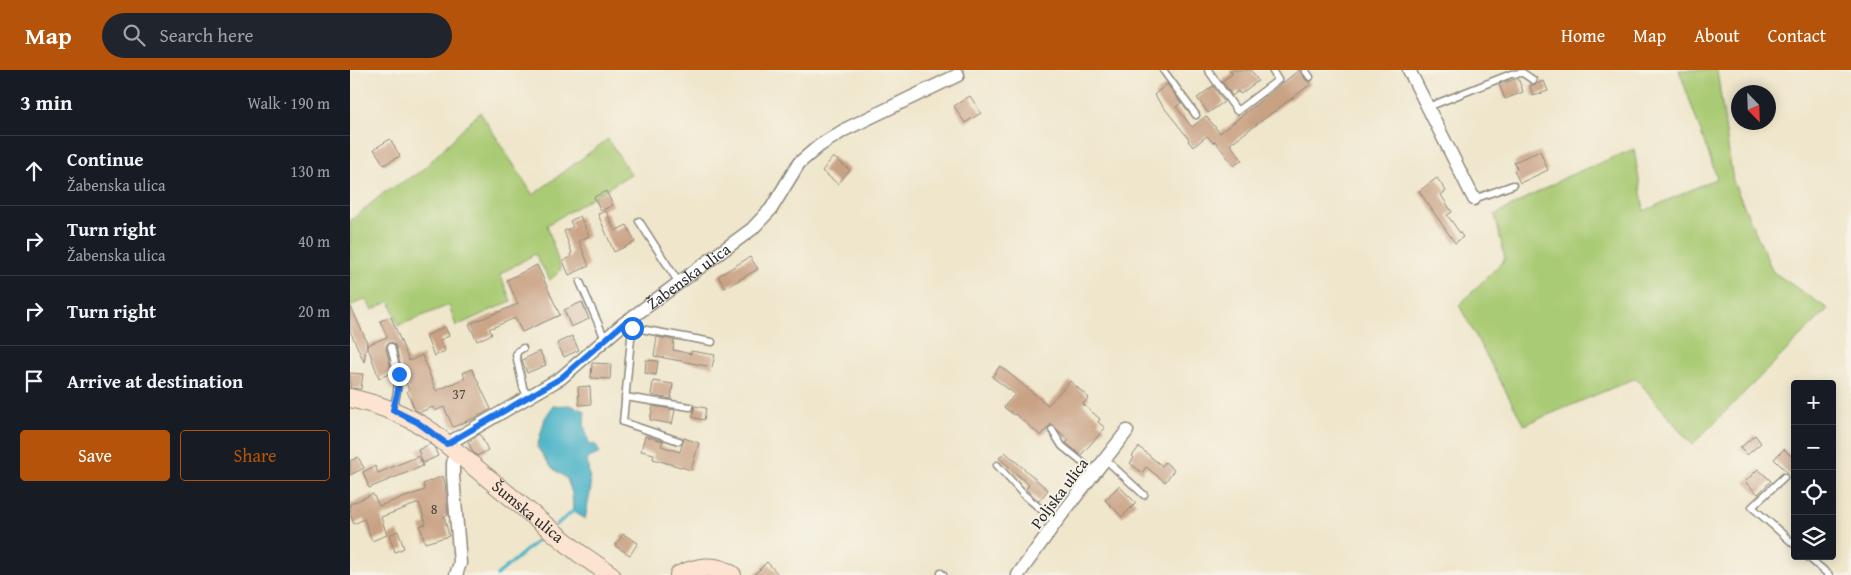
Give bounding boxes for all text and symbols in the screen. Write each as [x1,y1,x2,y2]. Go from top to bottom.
search box [102,13,452,58]
text: Map [25,18,72,53]
icon: search [120,21,148,49]
text: Search here [160,21,253,49]
text: Home [1561,22,1605,49]
text: Map [1633,22,1666,49]
text: About [1694,22,1740,49]
text: Contact [1768,22,1826,49]
north arrow [1731,85,1776,130]
text: 3 min [20,87,72,118]
text: Walk · 190 m [247,91,330,115]
text: Continue [67,145,144,173]
icon: ahead [20,157,48,185]
text: 130 m [290,159,330,183]
text: Žabenska ulica [67,173,166,197]
text: Turn right [67,215,156,243]
icon: right [20,227,48,255]
text: 40 m [298,229,330,253]
street label: Žabenska ulica [641,237,735,315]
text: Žabenska ulica [67,243,166,267]
icon: right [20,297,48,325]
text: Turn right [67,297,156,325]
text: 20 m [298,299,330,323]
route start [621,317,644,340]
route end [388,363,411,386]
icon: arrive [20,367,48,395]
text: Arrive at destination [67,367,243,395]
map controls [1791,380,1836,560]
button: + [1791,380,1836,425]
house number: 37 [452,384,466,404]
button: − [1791,425,1836,470]
button: Save [20,430,170,481]
button: Share [180,430,330,481]
street label: Poljska ulica [1024,452,1094,534]
button: locate [1791,470,1836,515]
street label: Šumska ulica [487,474,570,549]
house number: 8 [431,499,438,519]
button: layers [1791,515,1836,560]

